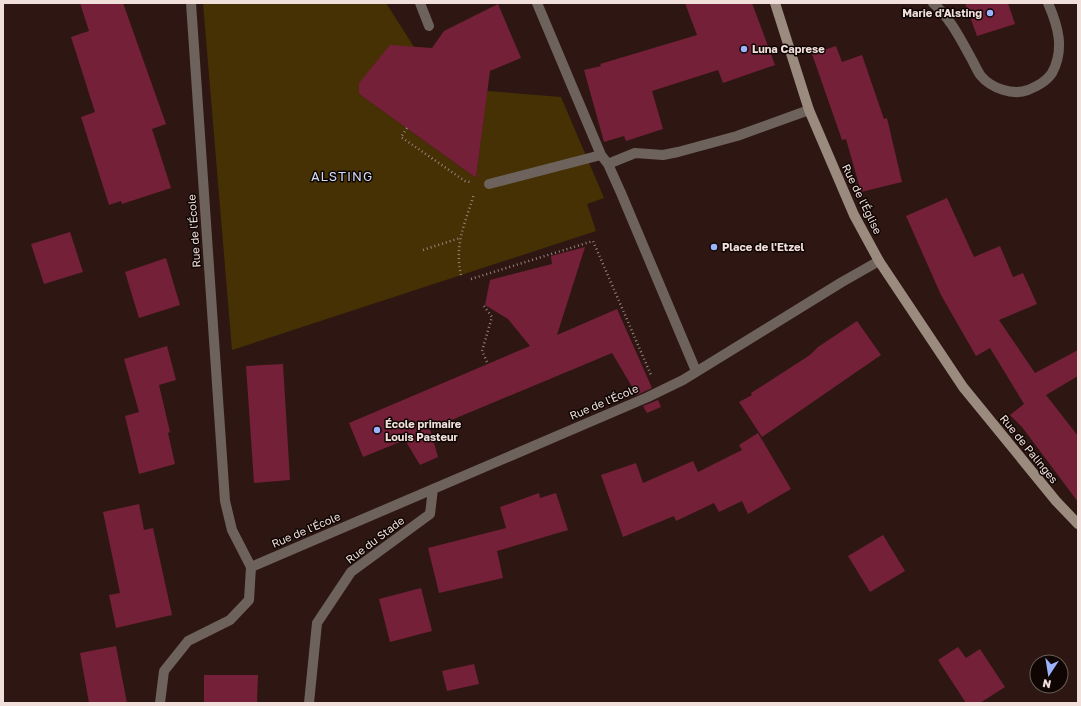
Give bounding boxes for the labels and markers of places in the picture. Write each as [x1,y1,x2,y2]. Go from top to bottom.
place label: Marie d'Alsting [902,6,982,19]
marker: Marie d'Alsting [985,8,995,18]
place label: Luna Caprese [752,42,825,55]
marker: Luna Caprese [739,44,749,54]
place label: Place de l'Etzel [722,240,804,253]
marker: Place de l'Etzel [709,242,719,252]
place label: École primaire Louis Pasteur [385,417,462,443]
marker: École primaire Louis Pasteur [372,425,382,435]

